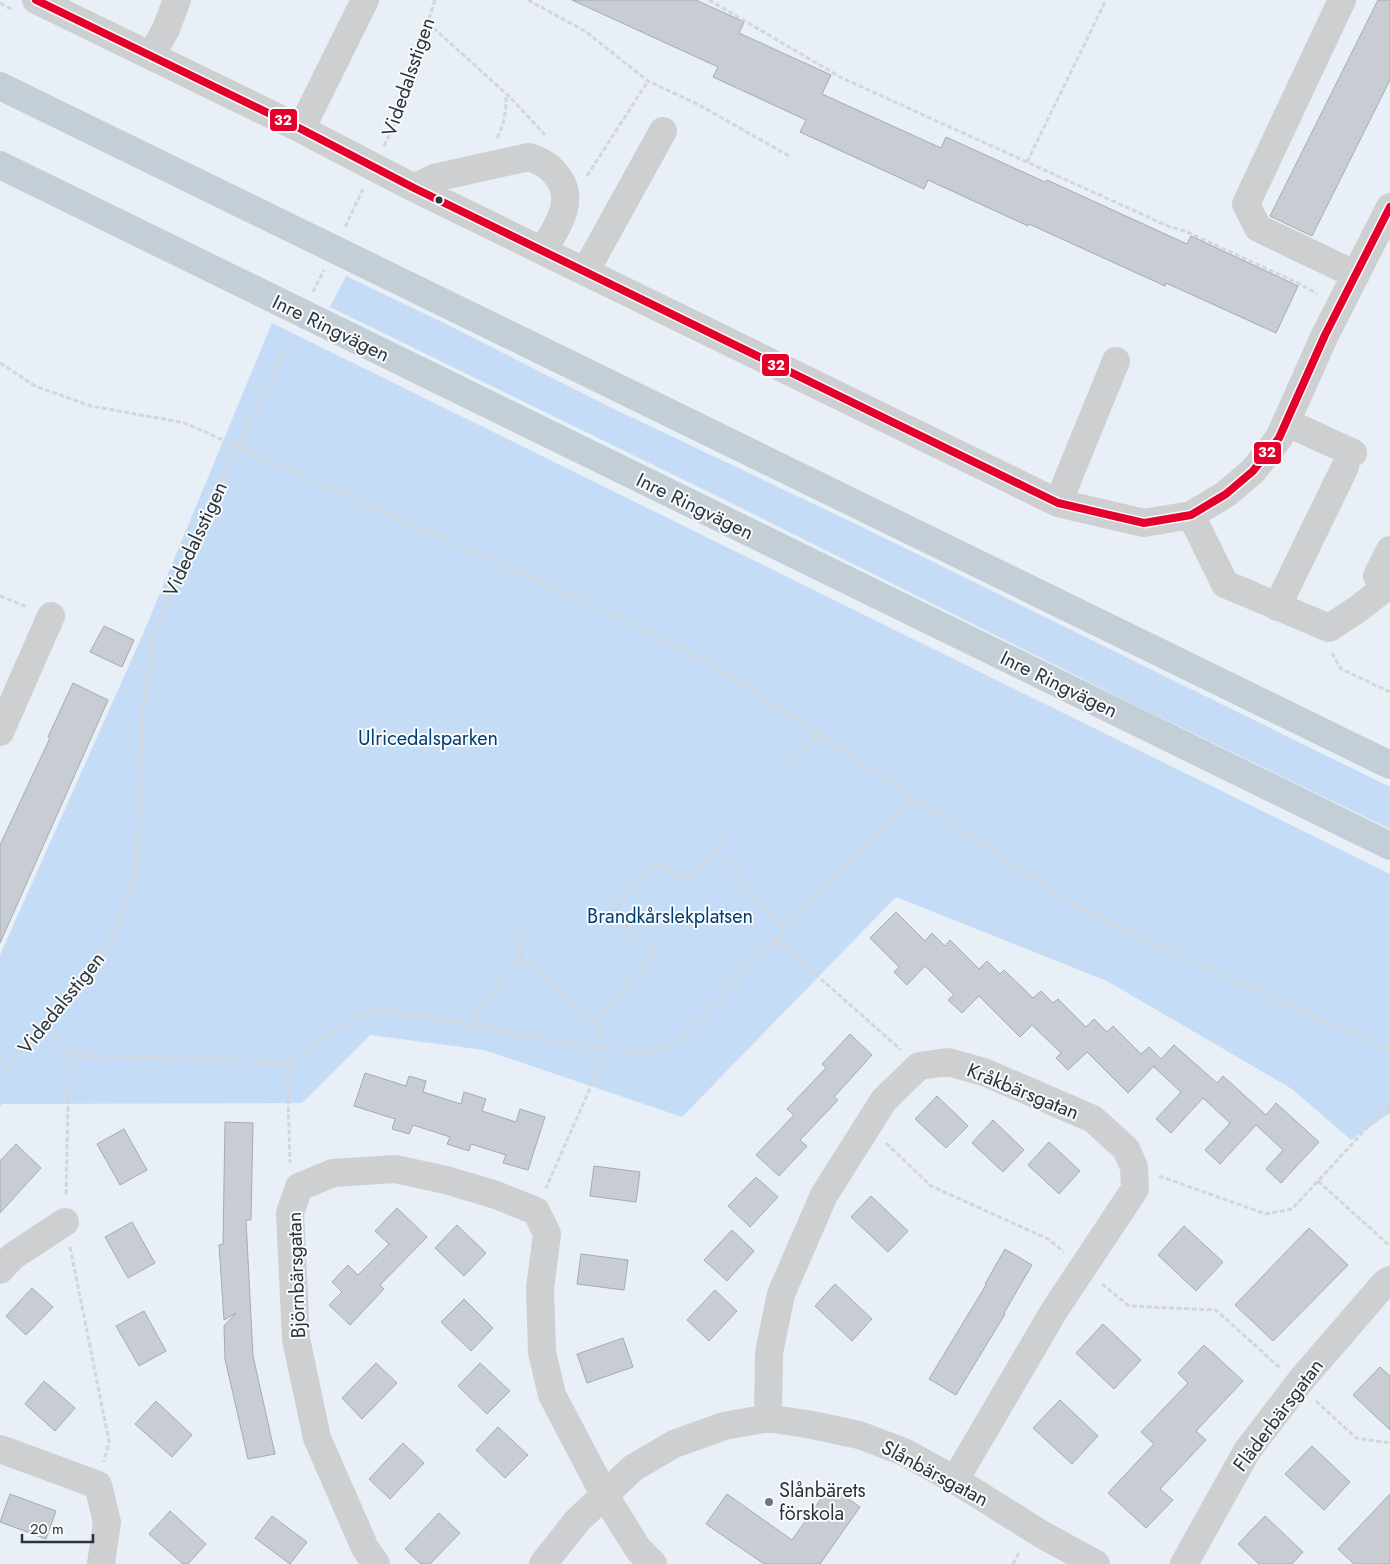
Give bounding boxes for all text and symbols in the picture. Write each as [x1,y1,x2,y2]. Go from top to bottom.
street label: Videdalsstigen [375,14,442,141]
line badge: 32 [269,108,298,132]
text: 32 [274,110,292,130]
unlabelled marker [434,195,444,205]
street label: Inre Ringvägen [267,288,394,369]
line badge: 32 [761,353,790,377]
text: 32 [767,355,785,375]
line badge: 32 [1253,441,1282,465]
text: 32 [1258,442,1276,462]
street label: Inre Ringvägen [631,466,758,547]
street label: Videdalsstigen [156,477,235,602]
street label: Inre Ringvägen [995,644,1122,725]
park label: Ulricedalsparken [358,724,498,753]
park label: Brandkårslekplatsen [587,902,753,931]
street label: Videdalsstigen [11,946,112,1061]
street label: Kråkbärsgatan [962,1056,1083,1127]
street label: Björnbärsgatan [280,1211,313,1339]
street label: Fläderbärsgatan [1226,1353,1331,1478]
street label: Slånbärsgatan [876,1433,994,1514]
place label: Slånbärets förskola [779,1476,866,1528]
marker: Slånbärets förskola [763,1496,775,1508]
scale bar [22,1512,94,1544]
text: 20 m [30,1518,64,1540]

